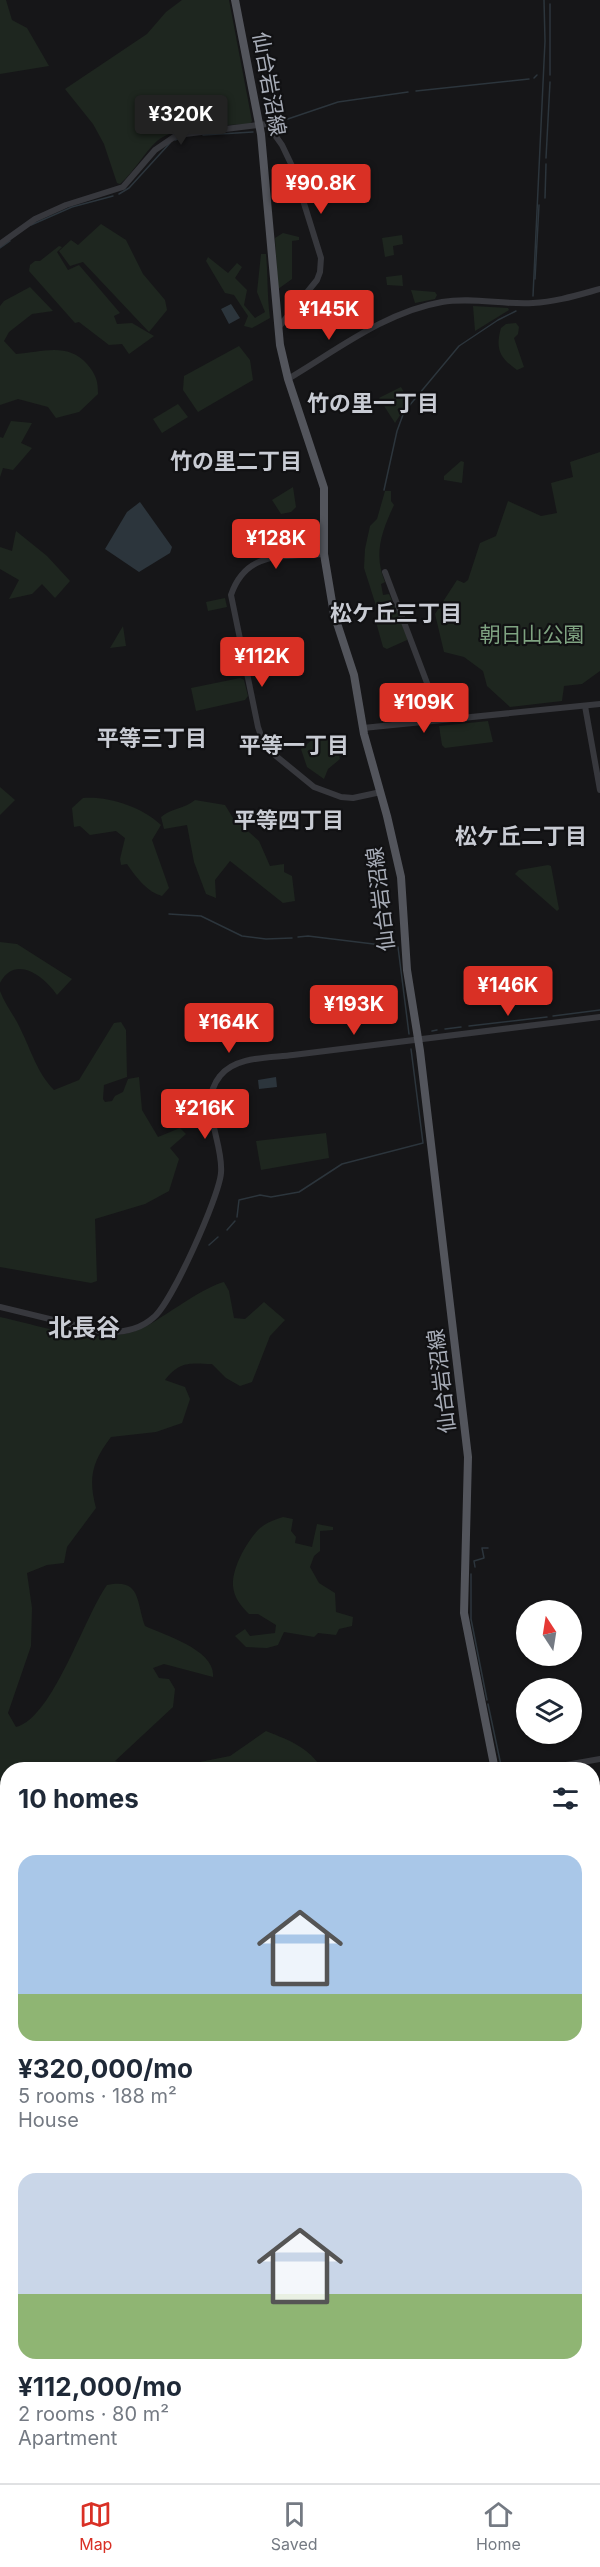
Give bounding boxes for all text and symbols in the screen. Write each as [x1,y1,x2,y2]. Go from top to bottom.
street label: 仙台岩沼線 [248,30,291,138]
pin: ¥320K [139,95,223,146]
text: ¥320K [149,102,213,126]
pin: ¥90.8K [272,164,370,215]
text: ¥90.8K [286,171,356,195]
pin: ¥145K [287,290,371,341]
text: ¥145K [299,297,359,321]
district label: 竹の里一丁目 [307,390,439,416]
district label: 竹の里二丁目 [170,448,302,474]
pin: ¥128K [234,519,318,570]
text: ¥128K [246,526,306,550]
district label: 松ケ丘三丁目 [330,600,462,626]
park label: 朝日山公園 [480,622,585,647]
pin: ¥112K [220,637,304,688]
text: ¥112K [234,644,290,668]
pin: ¥109K [382,683,466,734]
text: ¥109K [394,690,454,714]
district label: 平等三丁目 [97,725,207,751]
district label: 平等一丁目 [239,732,349,758]
district label: 平等四丁目 [234,807,344,833]
district label: 松ケ丘二丁目 [455,823,587,849]
street label: 仙台岩沼線 [362,845,399,953]
pin: ¥146K [466,966,550,1017]
text: ¥146K [478,973,538,997]
pin: ¥193K [312,985,396,1036]
text: ¥193K [324,992,384,1016]
pin: ¥164K [187,1003,271,1054]
text: ¥164K [199,1010,259,1034]
pin: ¥216K [163,1089,247,1140]
text: ¥216K [175,1096,235,1120]
district label: 北長谷 [48,1313,120,1342]
street label: 仙台岩沼線 [423,1327,460,1435]
north arrow [516,1600,582,1666]
map controls [516,1600,582,1744]
button: layers [516,1678,582,1744]
icon: filters [549,1782,582,1815]
text: 10 homes [18,1783,139,1814]
icon: home [246,1894,354,2002]
text: ¥320,000/mo [18,2053,193,2084]
text: 5 rooms · 188 m² [18,2084,177,2108]
text: House [18,2108,79,2132]
icon: home [246,2212,354,2320]
text: ¥112,000/mo [18,2371,182,2402]
text: 2 rooms · 80 m² [18,2402,169,2426]
text: Apartment [18,2426,117,2450]
tab: Map [79,2498,112,2554]
tab: Saved [271,2498,318,2554]
tab: Home [476,2498,521,2554]

